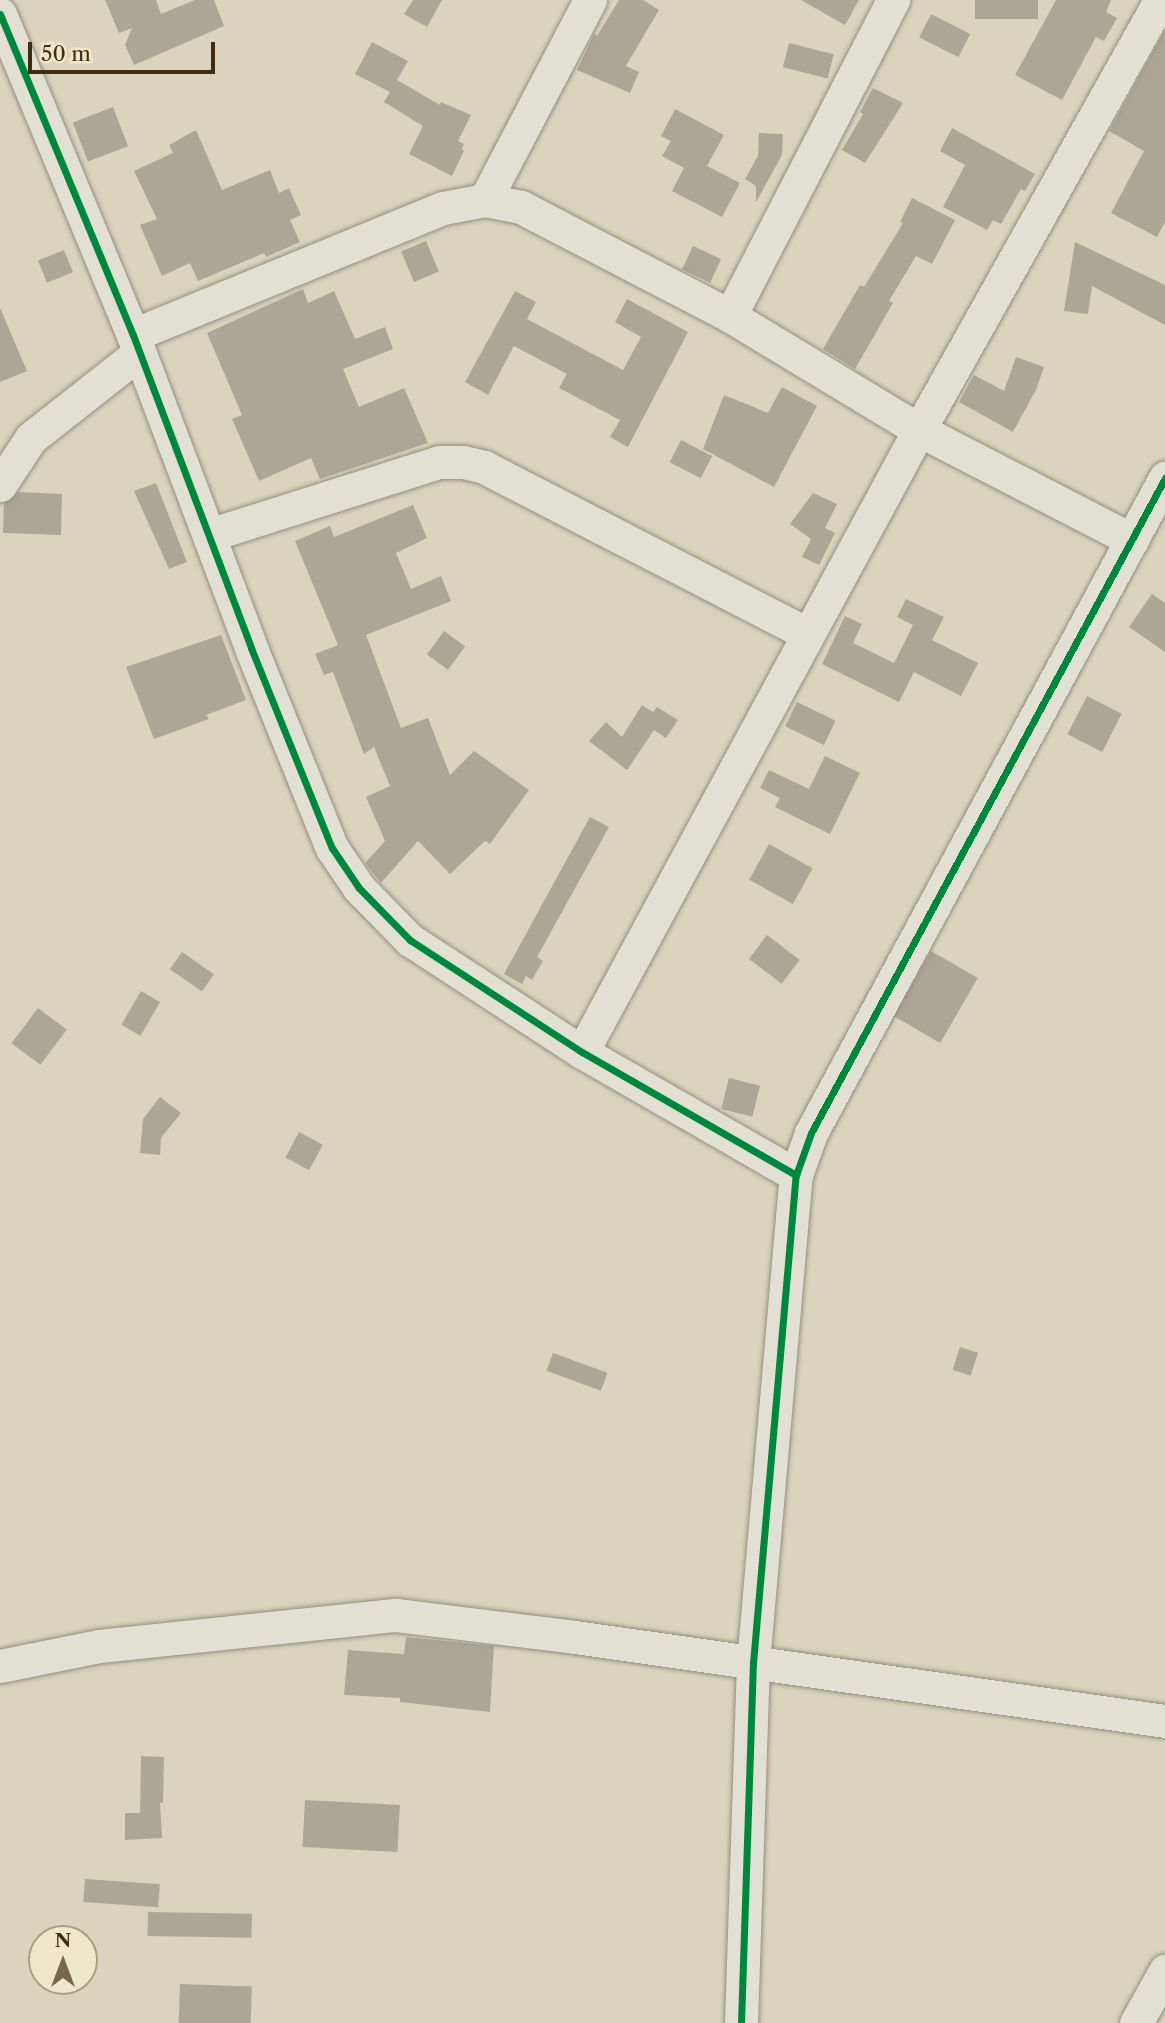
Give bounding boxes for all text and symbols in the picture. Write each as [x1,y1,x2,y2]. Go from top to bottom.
scale bar [32,28,219,72]
text: 50 m [41,41,91,66]
north arrow [28,1925,98,1995]
text: N [55,1929,71,1952]

